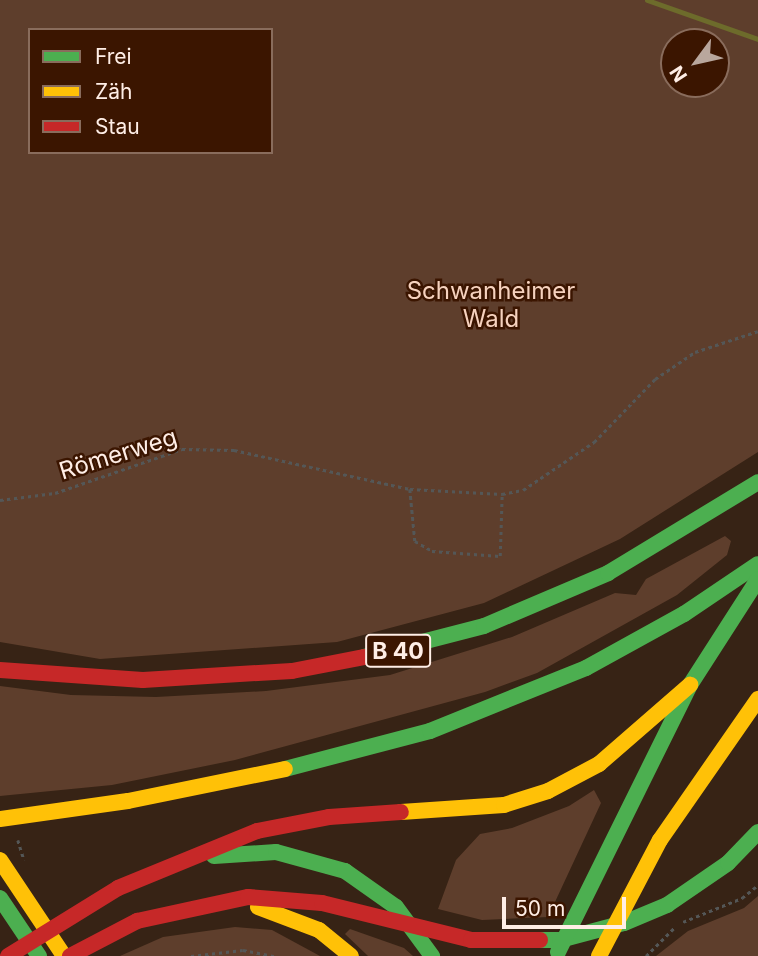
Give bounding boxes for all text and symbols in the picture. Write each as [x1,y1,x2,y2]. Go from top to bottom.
legend [28,28,273,154]
north arrow [660,28,730,98]
text: Frei [95,44,132,69]
text: N [665,61,692,86]
text: Zäh [95,79,132,104]
text: Stau [95,114,140,139]
park label: Schwanheimer Wald [407,277,575,333]
street label: Römerweg [56,422,180,486]
road number: B 40 [365,632,431,670]
scale bar [506,883,630,927]
text: 50 m [515,896,565,921]

